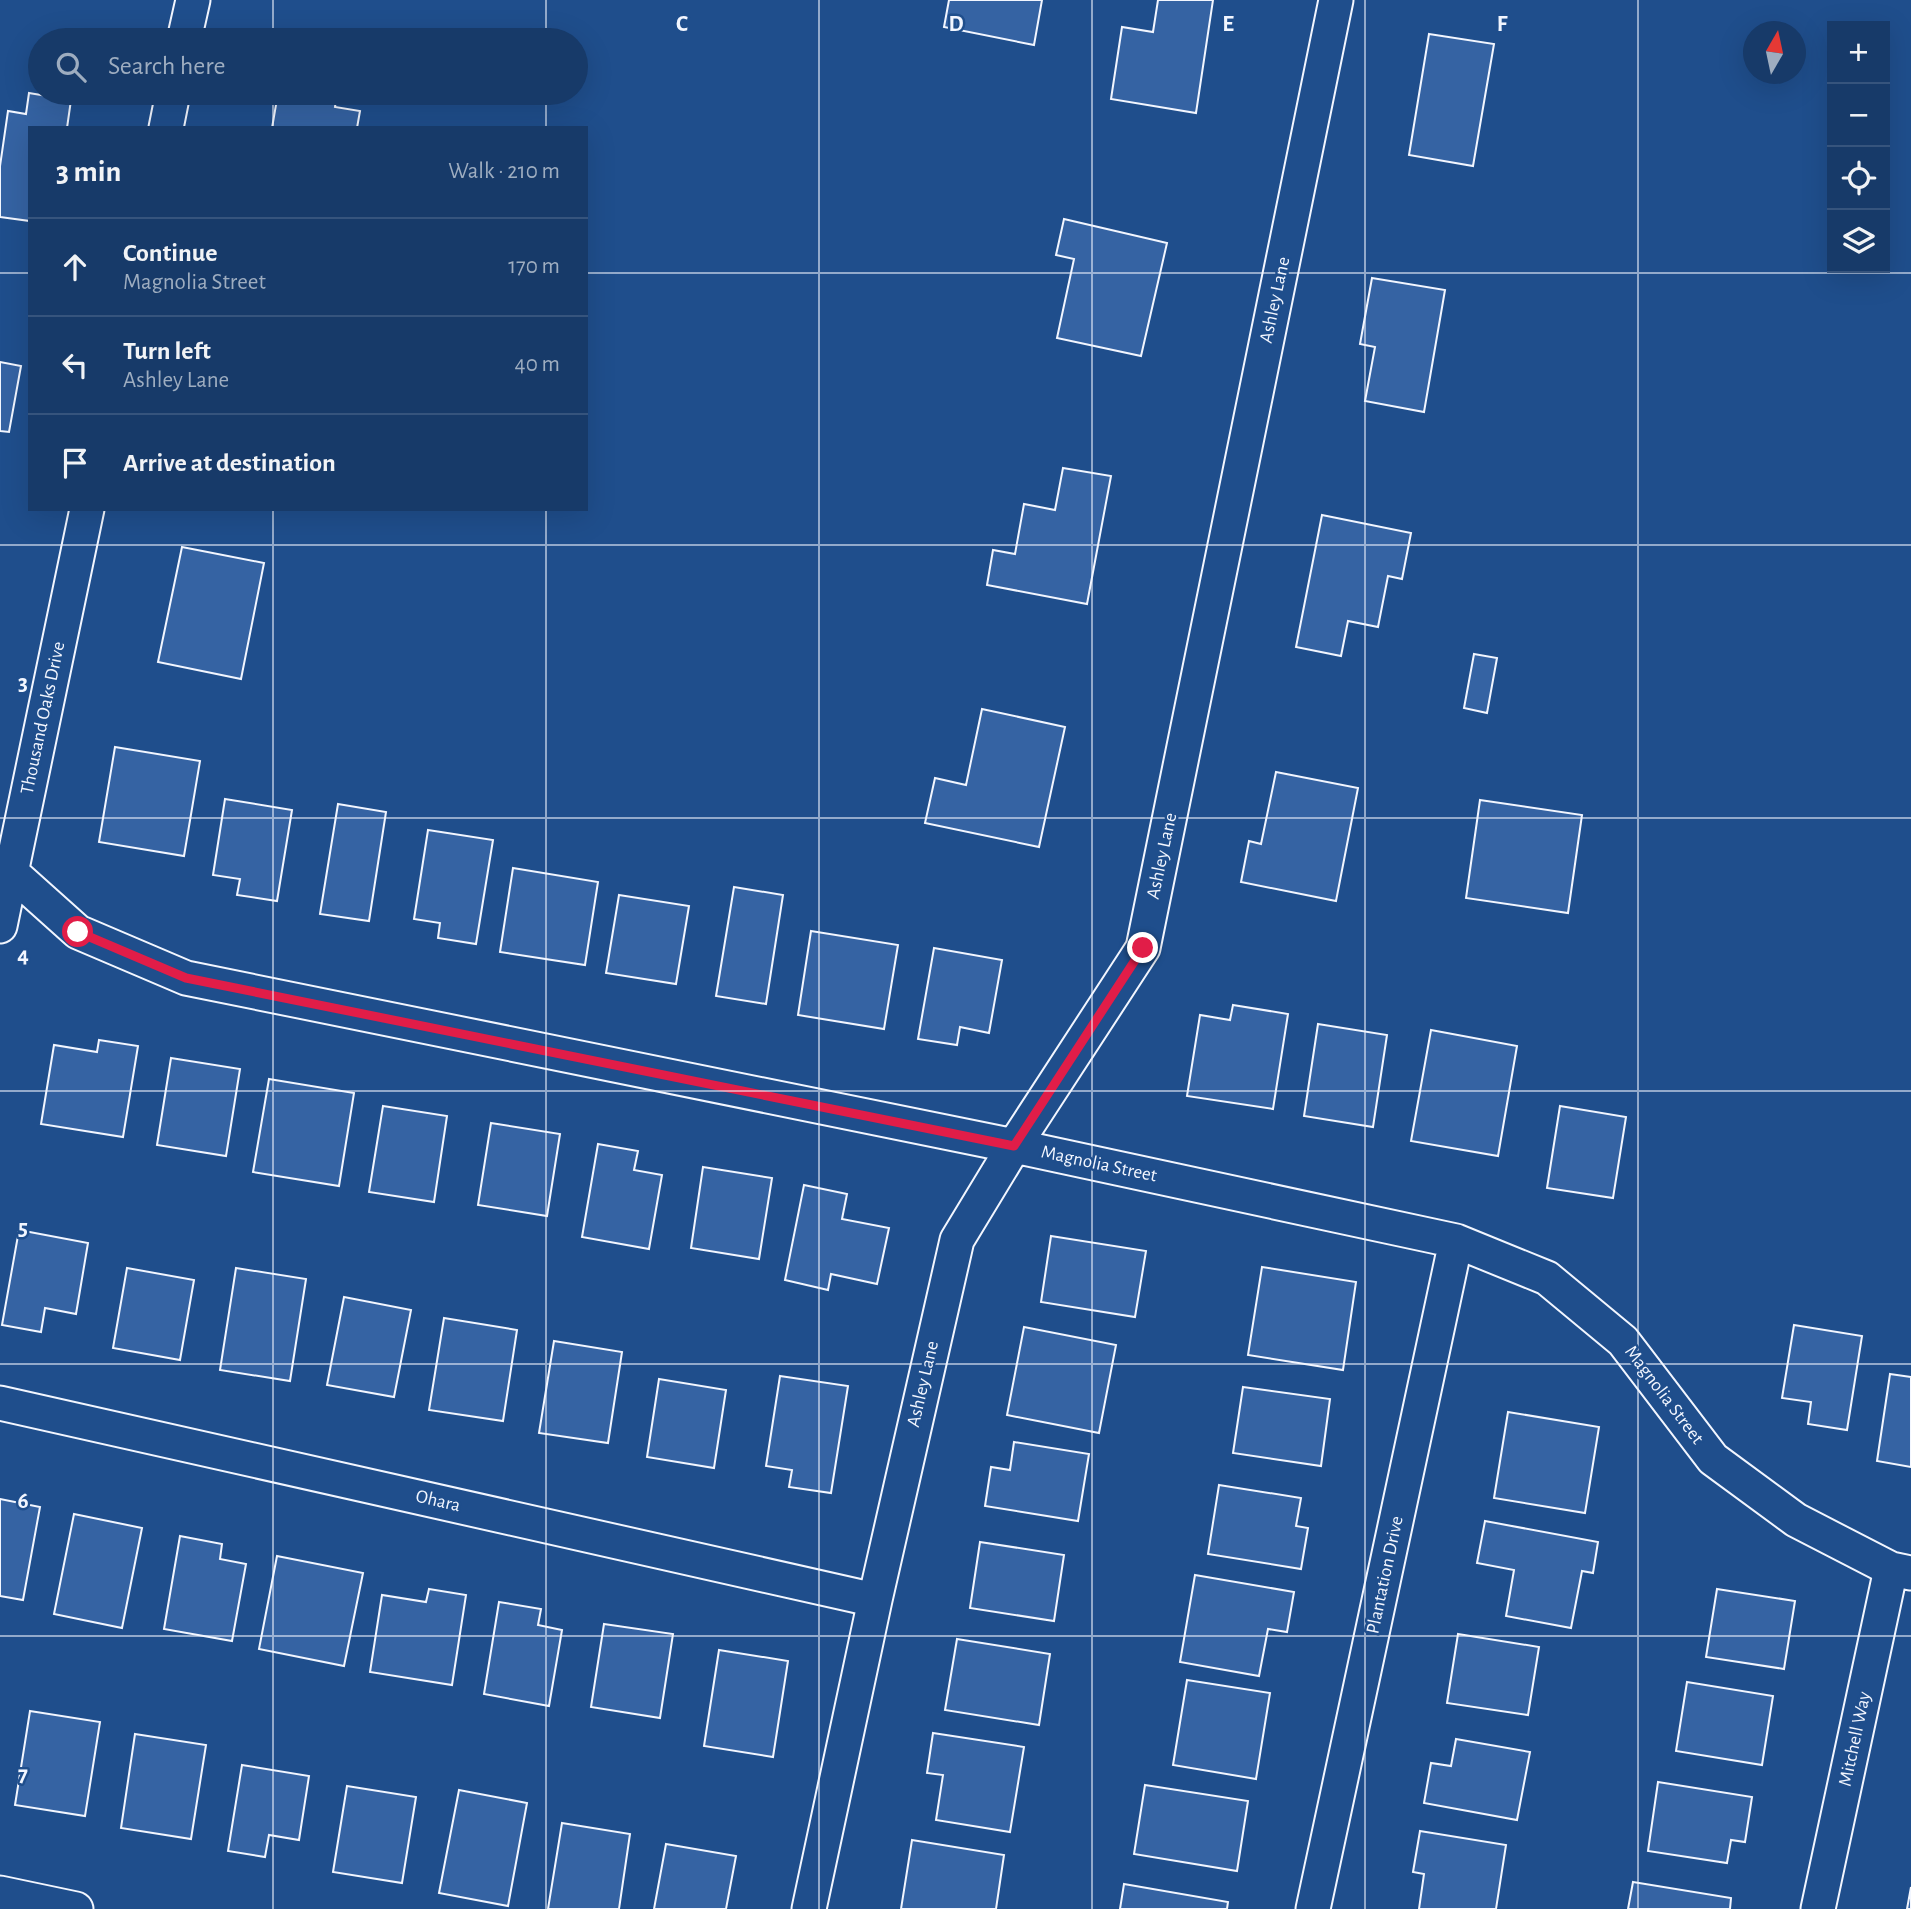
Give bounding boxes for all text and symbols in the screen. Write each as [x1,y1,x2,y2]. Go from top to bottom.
text: C [676,13,688,36]
text: D [948,13,964,36]
text: E [1222,13,1234,36]
text: F [1497,13,1508,36]
north arrow [1743,21,1806,84]
map controls [1827,21,1890,273]
button: + [1827,21,1890,84]
search box [28,28,588,105]
icon: search [52,48,90,86]
text: Search here [108,53,226,79]
button: − [1827,84,1890,147]
button: locate [1827,147,1890,210]
text: 3 min [56,157,121,187]
text: Walk · 210 m [448,160,560,183]
button: layers [1827,210,1890,273]
text: Continue [123,240,218,266]
icon: ahead [56,248,94,286]
text: 170 m [508,255,560,278]
street label: Ashley Lane [1257,255,1293,345]
text: Magnolia Street [123,271,266,294]
text: Turn left [123,338,211,364]
icon: left [56,346,94,384]
text: 40 m [515,353,560,376]
text: Ashley Lane [123,369,229,392]
icon: arrive [56,444,94,482]
text: Arrive at destination [123,450,336,476]
street label: Thousand Oaks Drive [18,640,68,796]
text: 3 [18,672,28,695]
street label: Ashley Lane [1144,811,1180,901]
route start [62,916,93,947]
route end [1127,932,1158,963]
text: 4 [17,944,29,967]
street label: Magnolia Street [1039,1142,1159,1186]
text: 5 [18,1217,28,1240]
street label: Ashley Lane [904,1339,942,1429]
street label: Magnolia Street [1621,1342,1707,1448]
street label: Ohara [414,1487,462,1515]
text: 6 [17,1490,29,1513]
street label: Plantation Drive [1363,1514,1407,1636]
street label: Mitchell Way [1836,1690,1874,1788]
text: 7 [18,1763,28,1786]

